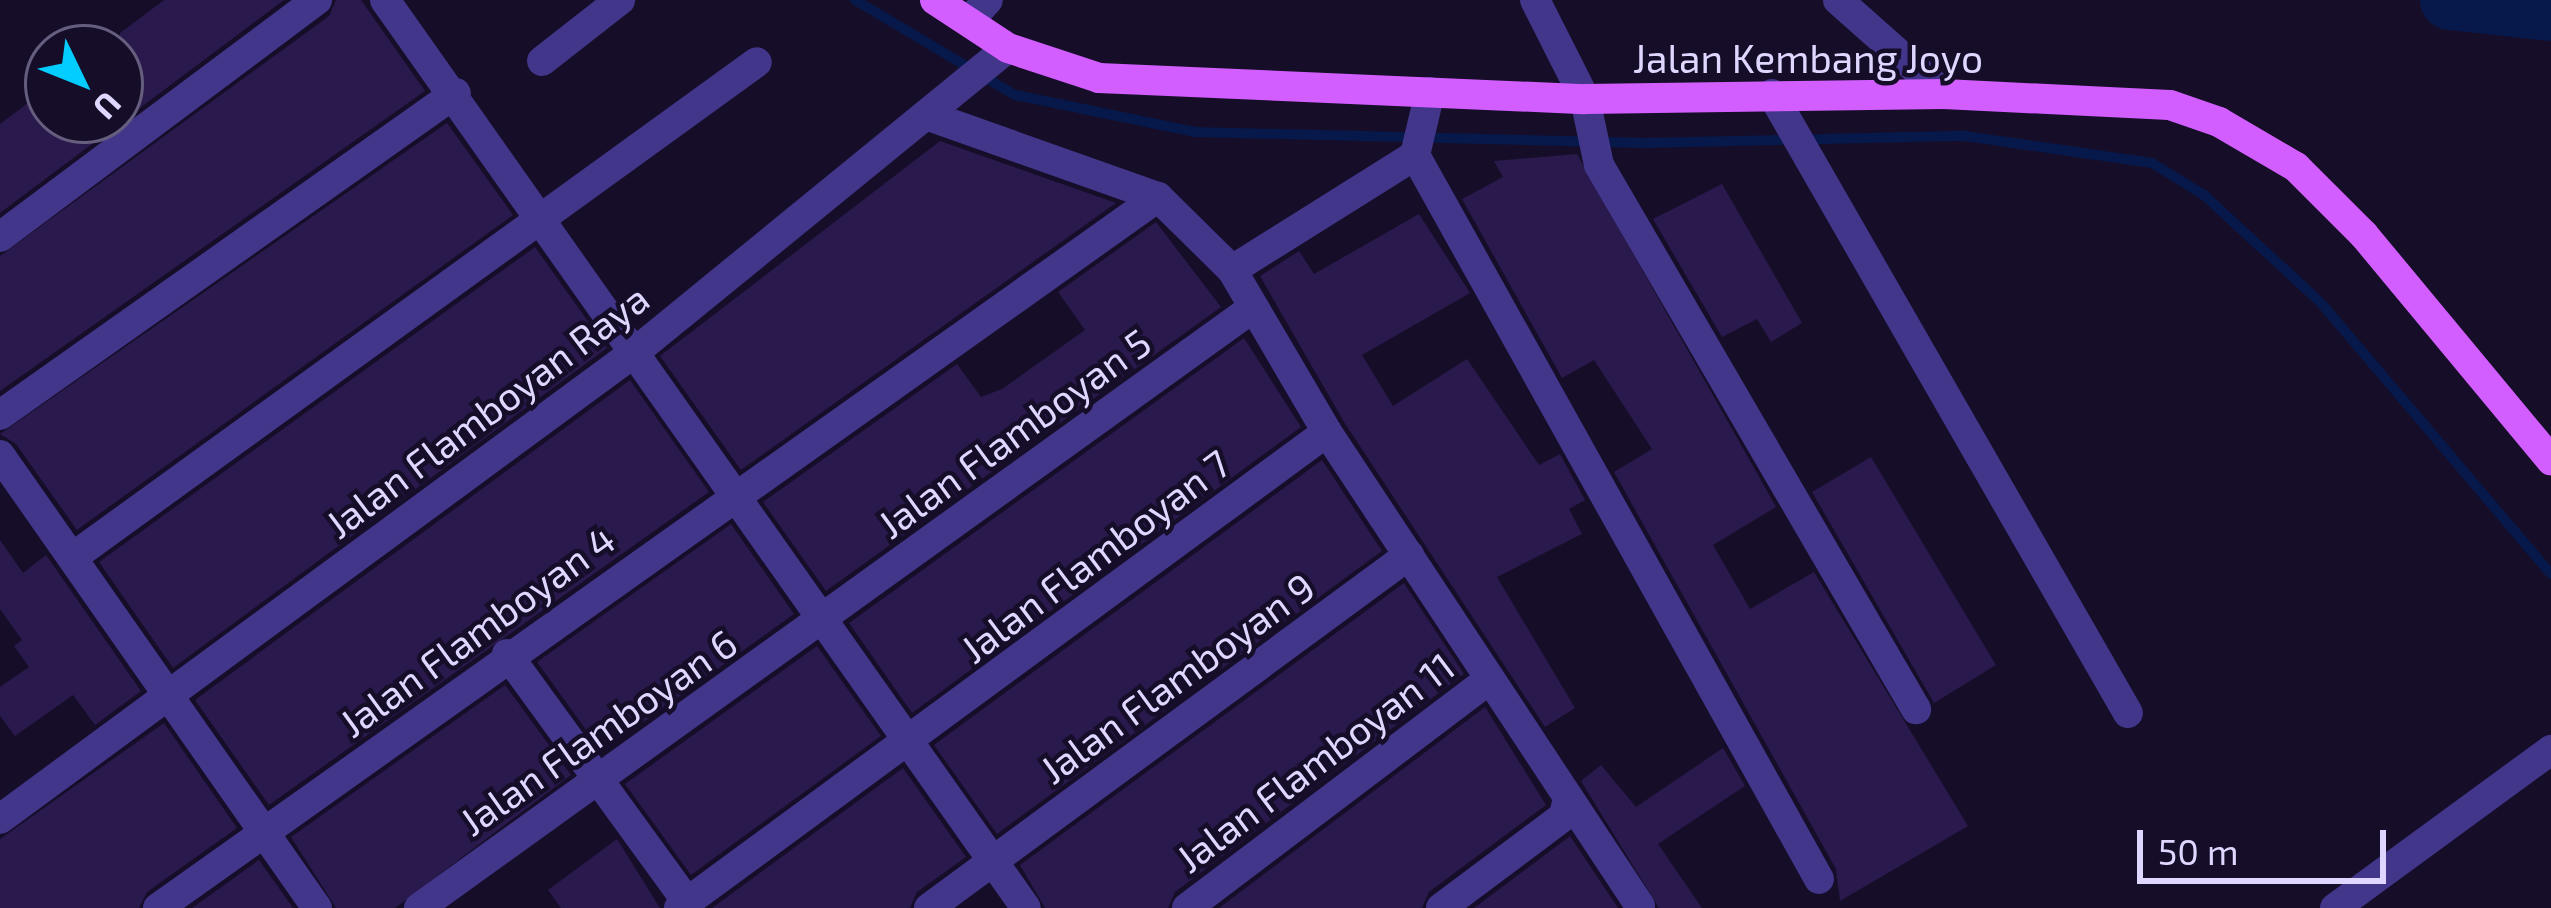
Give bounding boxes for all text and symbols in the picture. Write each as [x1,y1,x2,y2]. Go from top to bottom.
north arrow [24,24,144,144]
street label: Jalan Kembang Joyo [1632,35,1984,81]
text: U [86,85,130,128]
street label: Jalan Flamboyan Raya [316,274,658,548]
street label: Jalan Flamboyan 5 [869,318,1159,548]
street label: Jalan Flamboyan 7 [951,440,1239,672]
street label: Jalan Flamboyan 4 [330,516,624,746]
street label: Jalan Flamboyan 9 [1031,563,1323,793]
street label: Jalan Flamboyan 6 [451,619,745,845]
street label: Jalan Flamboyan 11 [1167,642,1463,882]
scale bar [2143,806,2392,880]
text: 50 m [2158,829,2239,872]

